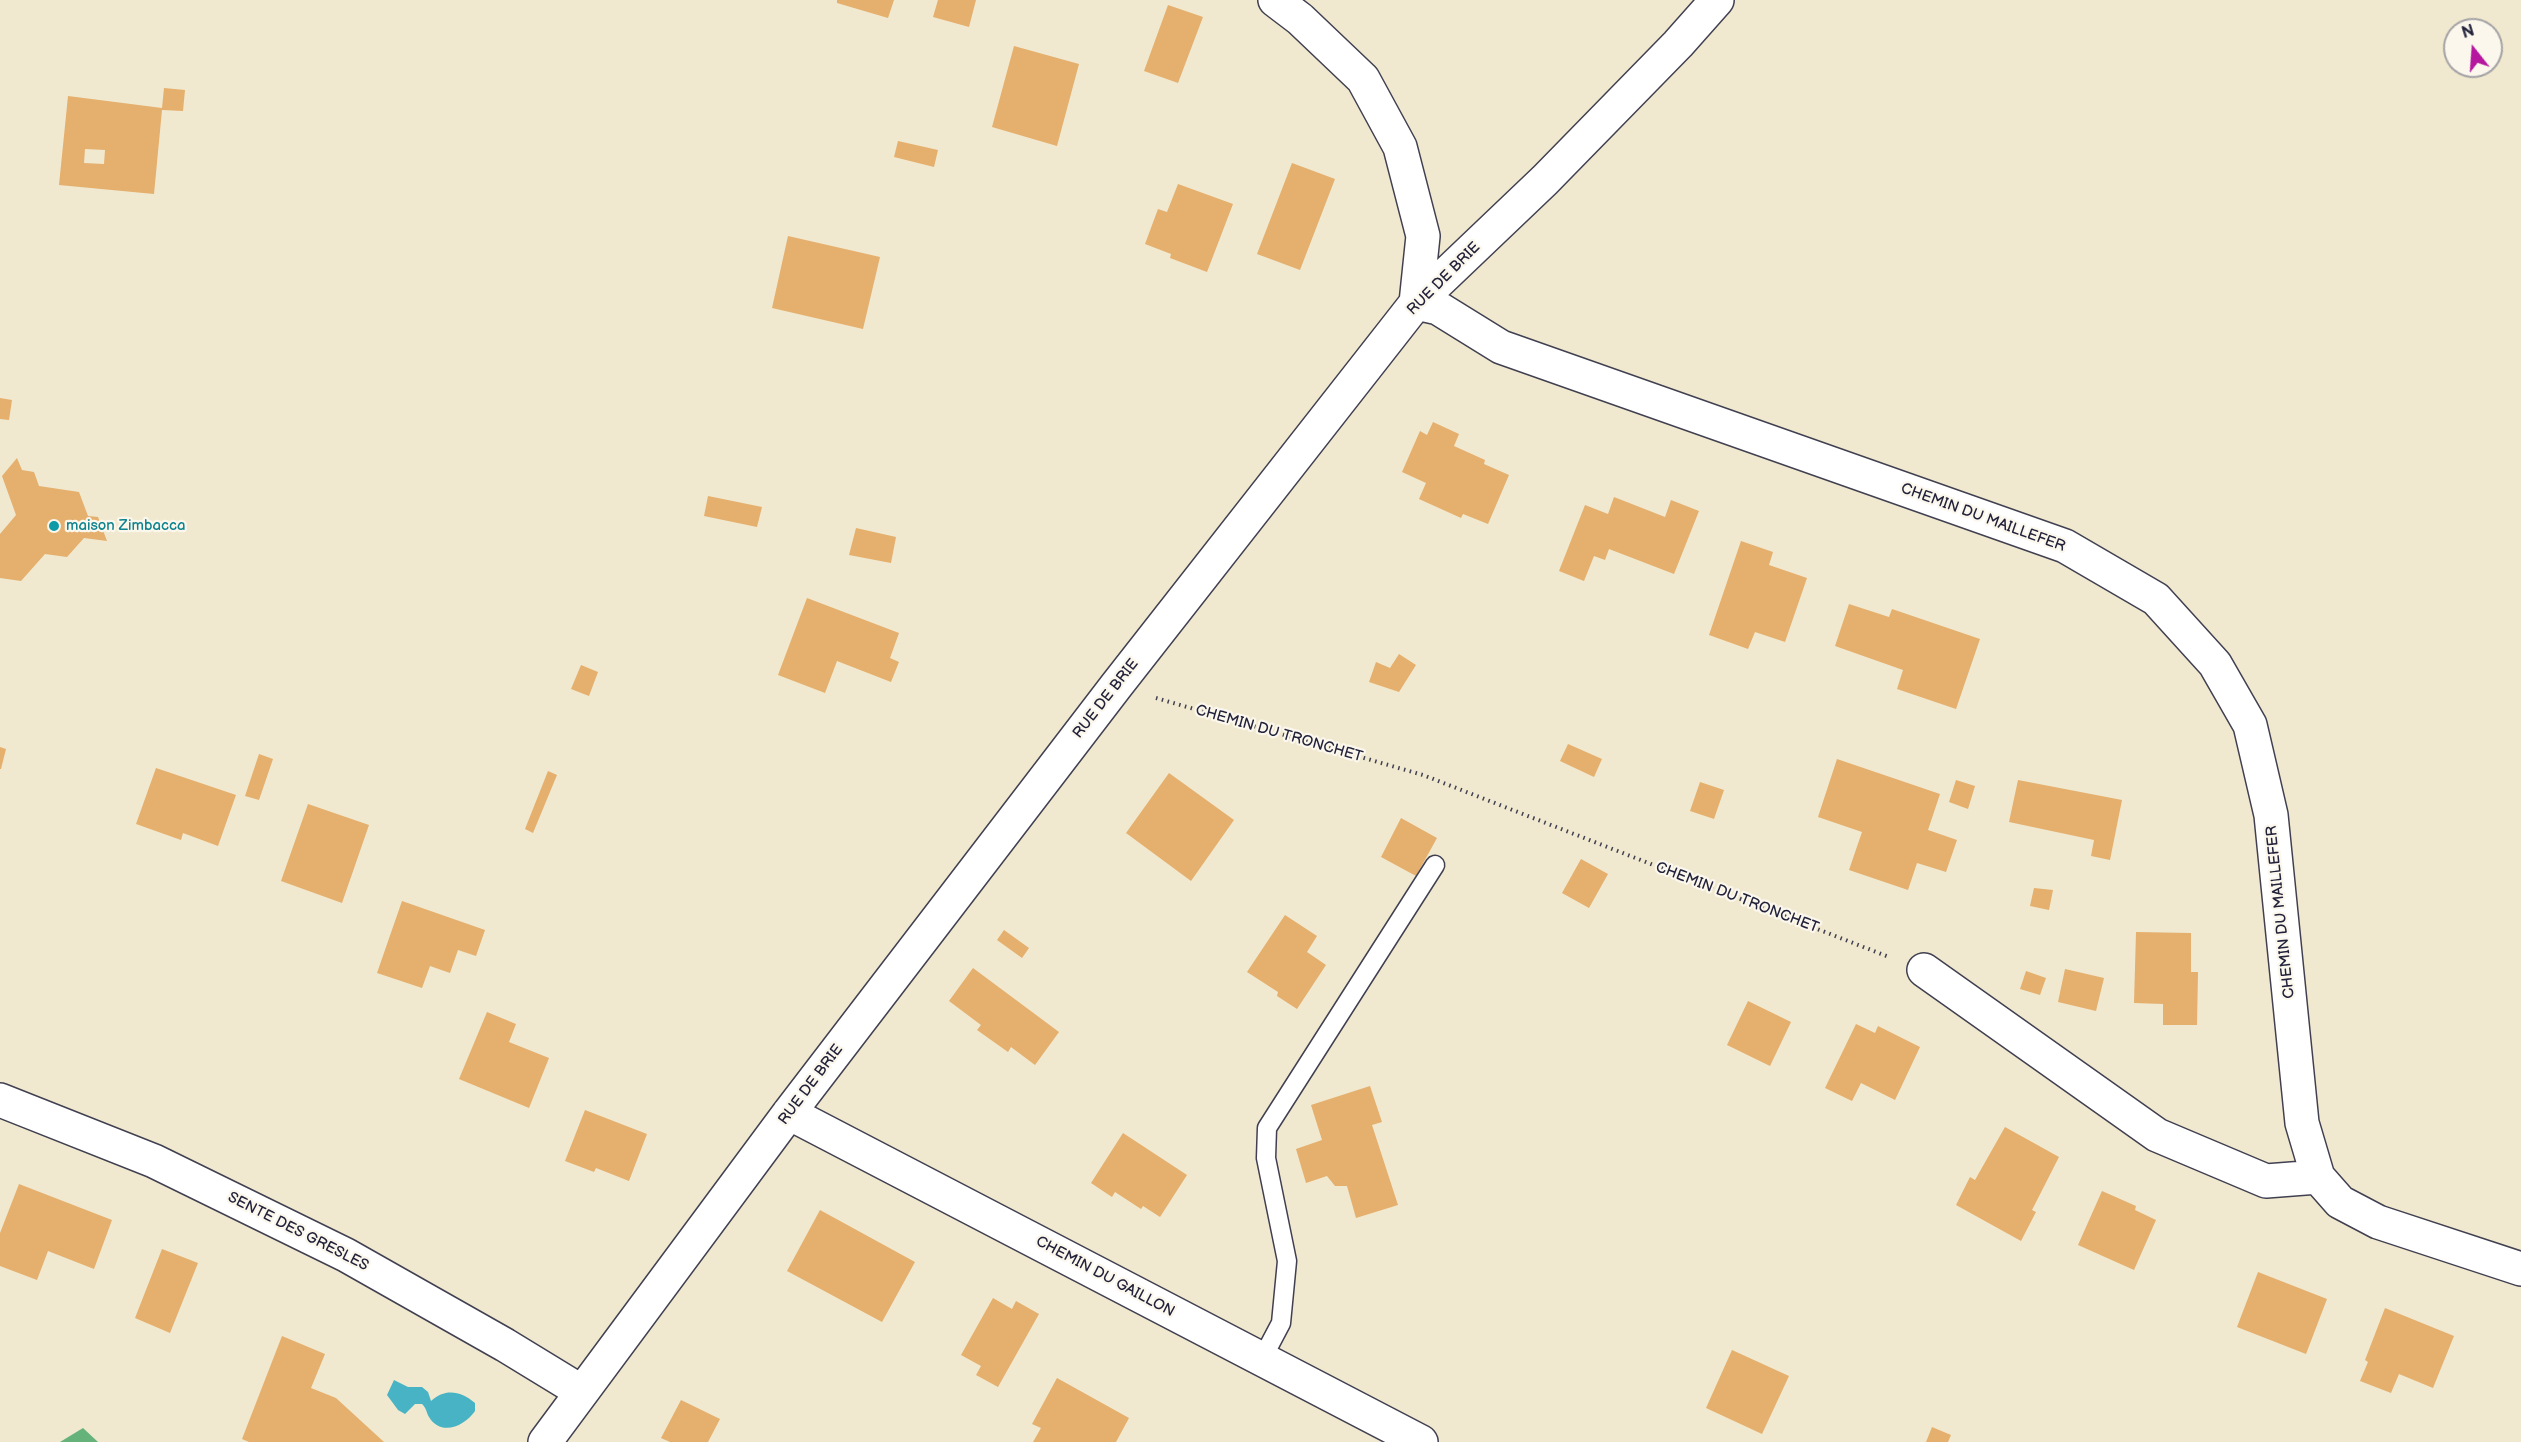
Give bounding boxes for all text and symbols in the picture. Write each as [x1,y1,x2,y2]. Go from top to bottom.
north arrow [2443,18,2503,78]
text: N [2460,21,2477,43]
street label: RUE DE BRIE [1404,239,1484,319]
street label: CHEMIN DU MAILLEFER [1898,480,2068,556]
place label: maison Zimbacca [66,517,185,535]
marker: maison Zimbacca [47,519,61,533]
street label: RUE DE BRIE [1069,656,1143,742]
street label: CHEMIN DU TRONCHET [1193,701,1365,767]
street label: CHEMIN DU MAILLEFER [2263,825,2299,999]
street label: CHEMIN DU TRONCHET [1653,859,1821,937]
street label: RUE DE BRIE [775,1041,847,1129]
street label: SENTE DES GRESLES [225,1189,371,1275]
street label: CHEMIN DU GAILLON [1032,1233,1178,1321]

